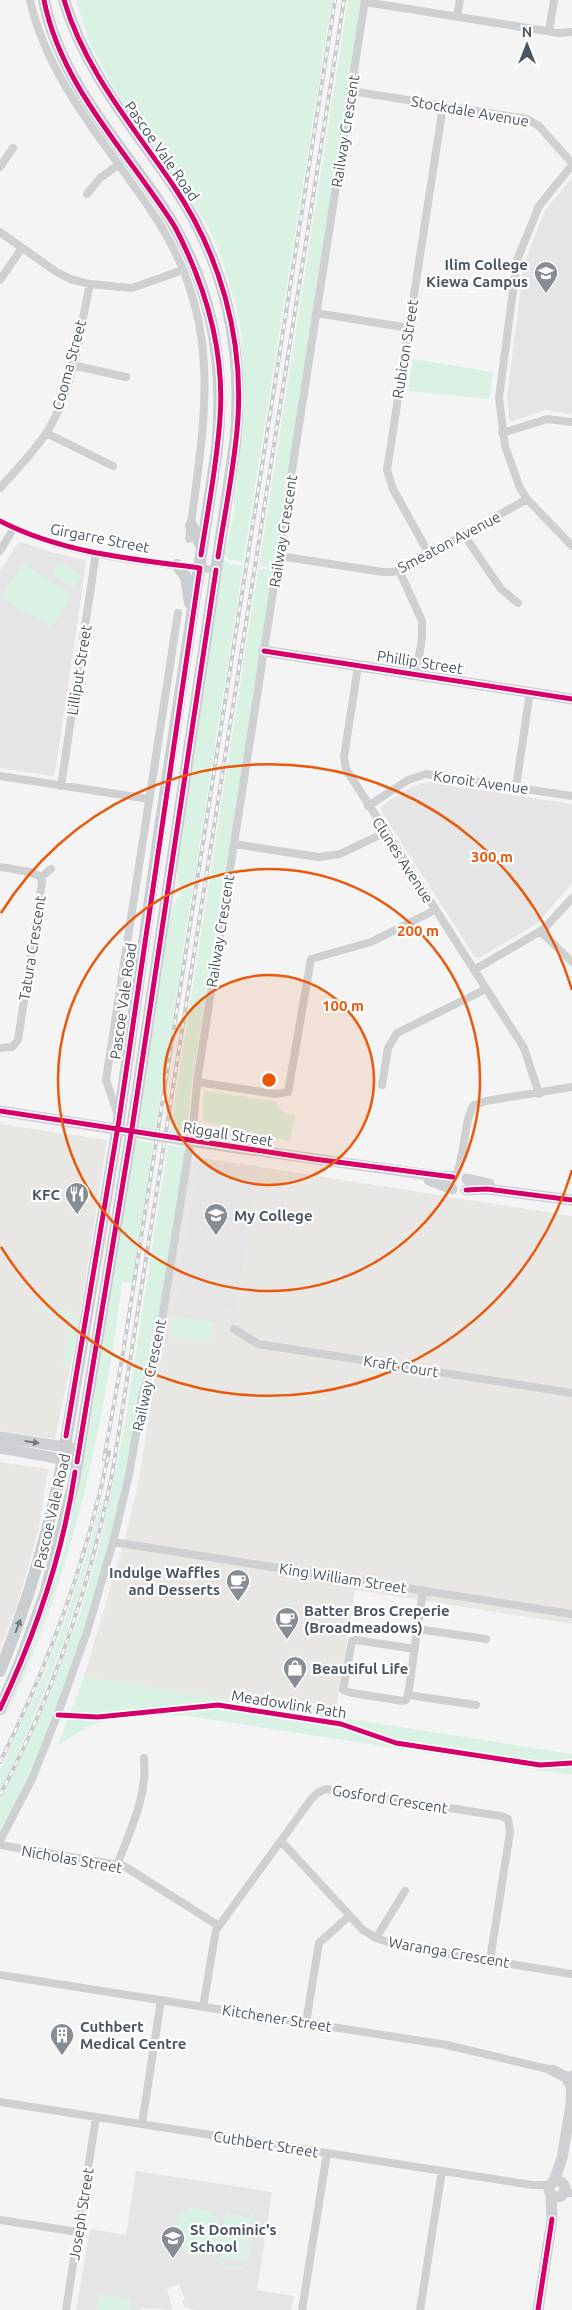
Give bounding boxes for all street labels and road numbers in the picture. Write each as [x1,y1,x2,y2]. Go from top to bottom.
street label: Railway Crescent [328,73,362,189]
street label: Stockdale Avenue [410,92,530,130]
street label: Pascoe Vale Road [121,98,203,204]
street label: Rubicon Street [389,298,421,400]
street label: Cooma Street [49,318,89,412]
street label: Railway Crescent [266,473,300,589]
street label: Smeaton Avenue [395,508,503,576]
street label: Girgarre Street [49,520,151,556]
street label: Lilliput Street [63,623,95,716]
street label: Phillip Street [376,647,464,677]
street label: Koroit Avenue [432,767,530,797]
street label: Clunes Avenue [369,814,437,906]
street label: Railway Crescent [203,873,237,989]
street label: Tatura Crescent [15,894,49,1002]
street label: Pascoe Vale Road [106,942,140,1060]
street label: Riggall Street [182,1118,274,1150]
street label: Railway Crescent [129,1317,169,1432]
street label: Kraft Court [362,1352,440,1380]
street label: Pascoe Vale Road [30,1452,74,1570]
street label: King William Street [278,1560,408,1597]
street label: Meadowlink Path [230,1687,348,1721]
street label: Gosford Crescent [331,1781,449,1817]
street label: Nicholas Street [20,1842,124,1876]
street label: Waranga Crescent [387,1933,511,1971]
street label: Kitchener Street [221,2001,333,2035]
street label: Cuthbert Street [212,2127,320,2161]
street label: Joseph Street [65,2166,97,2262]

